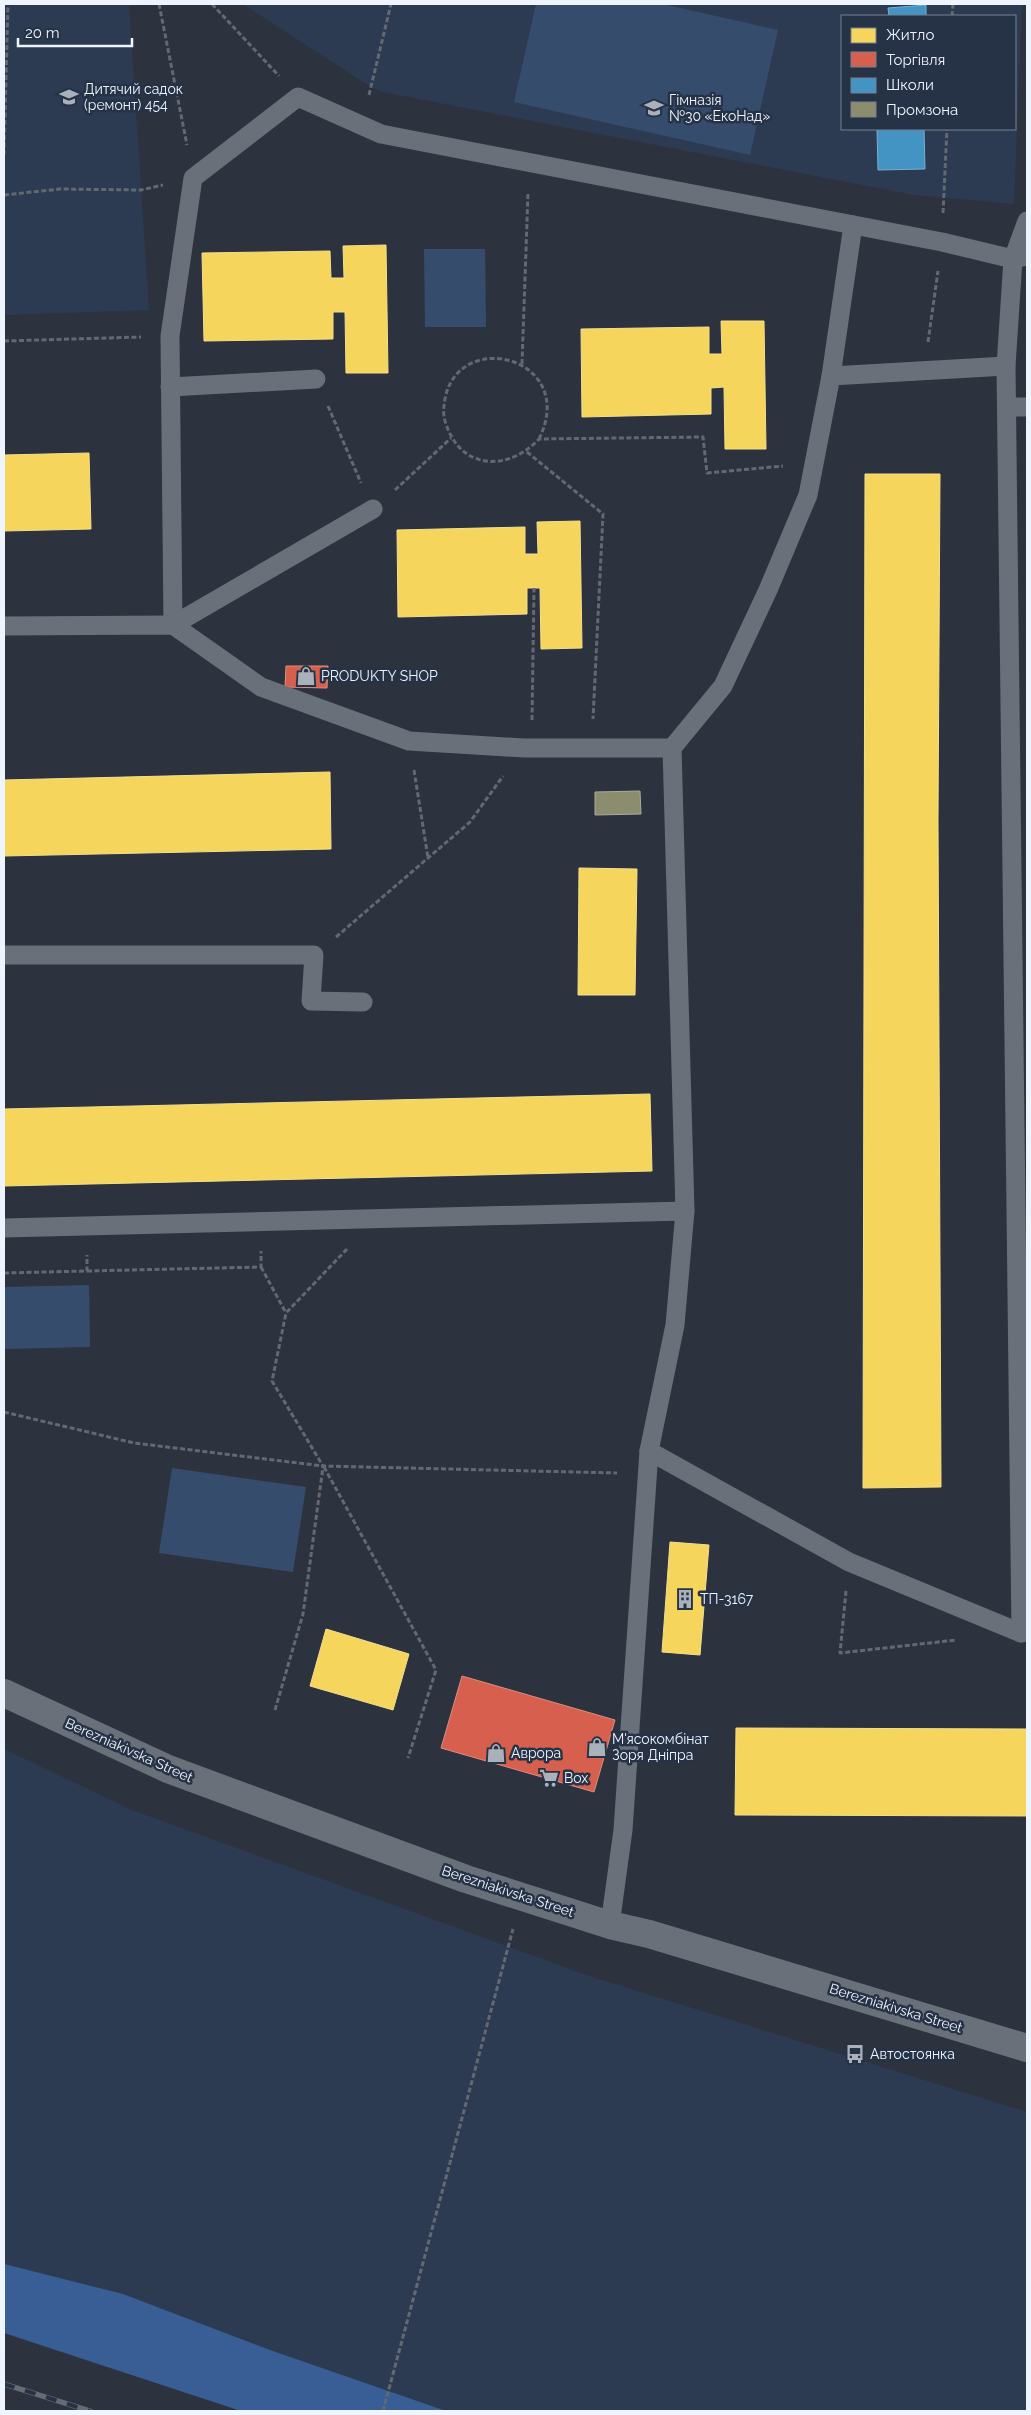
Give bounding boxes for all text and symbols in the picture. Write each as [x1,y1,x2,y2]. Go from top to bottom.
scale bar [18,15,131,47]
legend [841,15,1016,130]
text: 20 m [25,24,60,42]
text: Житло [886,26,934,44]
text: Торгівля [886,51,945,69]
text: Школи [886,76,934,94]
place label: Дитячий садок (ремонт) 454 [84,81,183,113]
school or university icon: Дитячий садок (ремонт) 454 [58,86,80,108]
place label: Гімназія №30 «ЕкоНад» [669,92,770,124]
school or university icon: Гімназія №30 «ЕкоНад» [643,97,665,119]
text: Промзона [886,101,958,119]
shop icon: PRODUKTY SHOP [295,665,317,687]
place label: PRODUKTY SHOP [321,668,438,684]
building icon: ТП-3167 [674,1588,696,1610]
place label: ТП-3167 [700,1591,754,1607]
street label: Berezniakivska Street [63,1715,196,1785]
place label: М'ясокомбінат Зоря Дніпра [612,1731,709,1763]
shop icon: М'ясокомбінат Зоря Дніпра [586,1736,608,1758]
shop icon: Аврора [485,1742,507,1764]
place label: Аврора [511,1745,561,1761]
supermarket icon: Box [538,1767,560,1789]
place label: Box [564,1770,588,1786]
street label: Berezniakivska Street [440,1862,576,1920]
street label: Berezniakivska Street [828,1980,965,2036]
bus stop icon: Автостоянка [844,2043,866,2065]
place label: Автостоянка [870,2046,955,2062]

